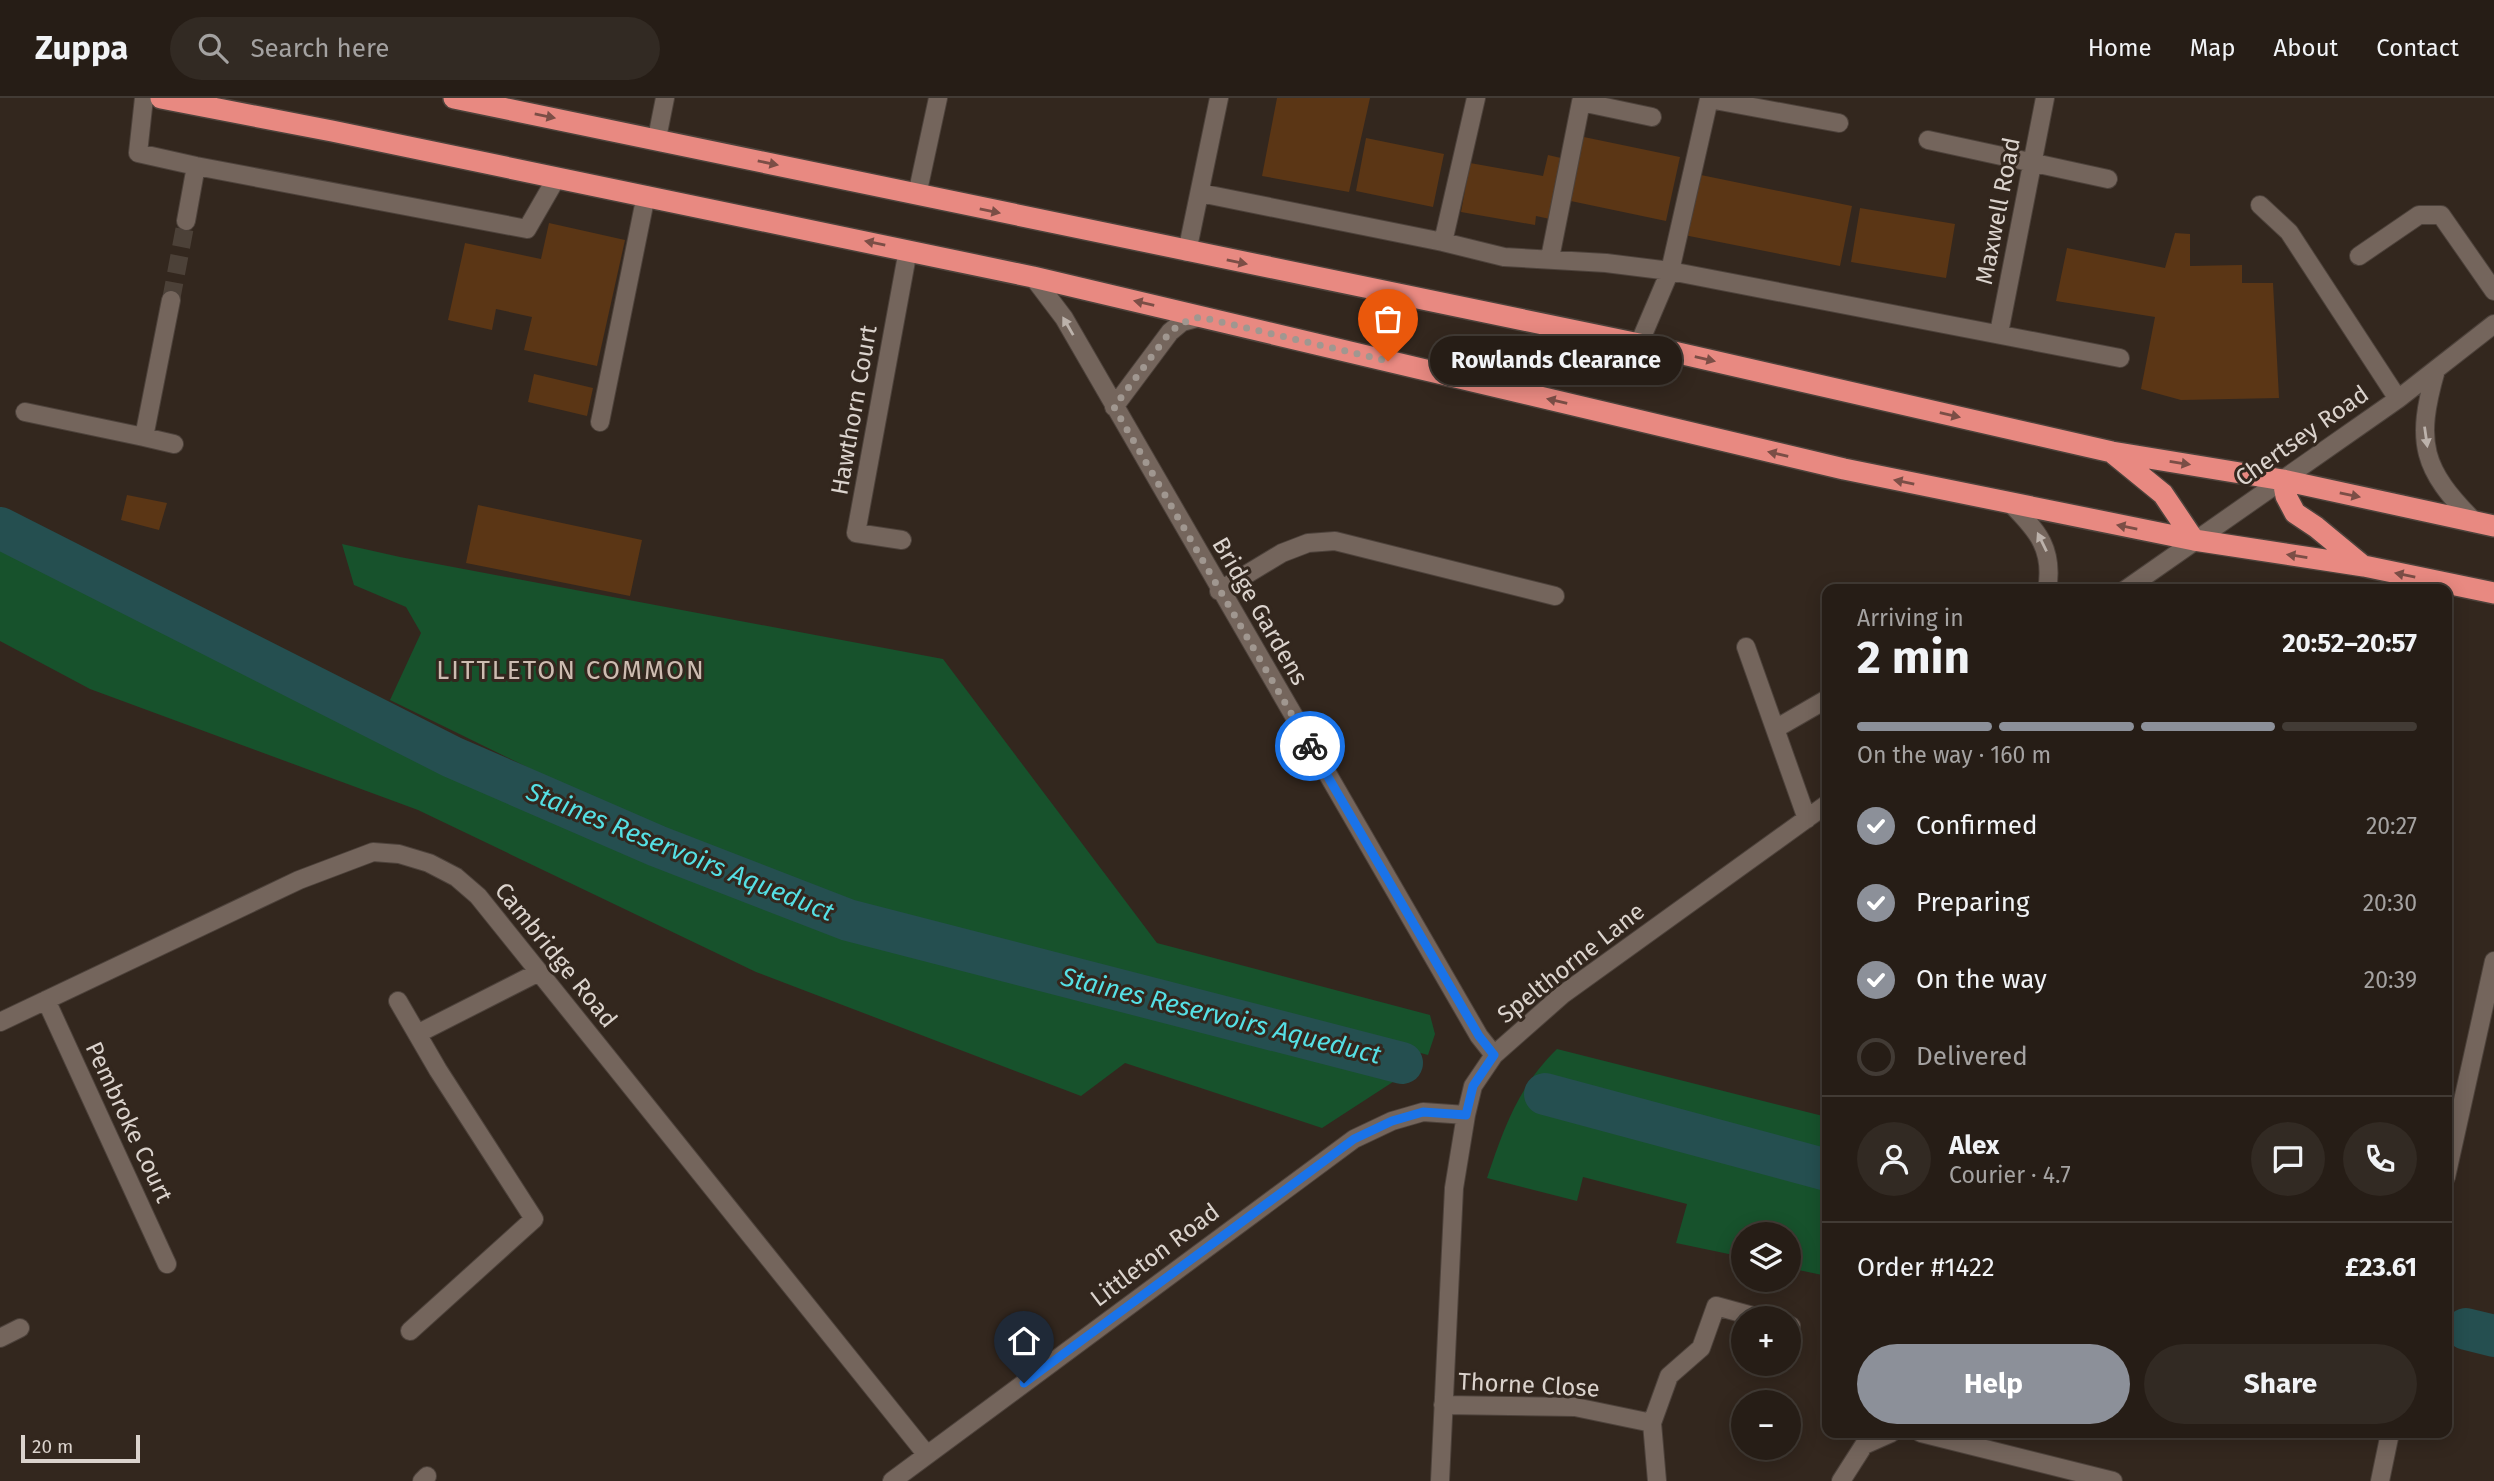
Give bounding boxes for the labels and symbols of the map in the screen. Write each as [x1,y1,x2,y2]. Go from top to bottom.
one-way arrow [534,111,556,122]
street label: Maxwell Road [1970,135,2026,287]
one-way arrow [757,157,779,168]
one-way arrow [979,205,1001,216]
one-way arrow [864,237,886,248]
one-way arrow [1226,256,1248,267]
pin [1358,289,1418,361]
one-way arrow [1133,297,1155,308]
one-way arrow [1062,316,1074,335]
street label: Hawthorn Court [825,323,883,497]
callout: Rowlands Clearance [1430,336,1682,386]
one-way arrow [1694,354,1716,365]
street label: Chertsey Road [2230,380,2374,492]
one-way arrow [1545,395,1567,406]
one-way arrow [1939,410,1961,421]
one-way arrow [2420,426,2431,448]
one-way arrow [1767,448,1789,459]
one-way arrow [2169,458,2191,469]
one-way arrow [1893,476,1915,487]
one-way arrow [2339,489,2361,500]
one-way arrow [2116,521,2138,532]
street label: Bridge Gardens [1206,532,1314,690]
one-way arrow [2036,532,2048,552]
one-way arrow [2286,550,2308,561]
one-way arrow [2394,569,2416,580]
district label: LITTLETON COMMON [436,655,706,686]
courier [1275,711,1345,781]
water label: Staines Reservoirs Aqueduct [521,776,839,928]
street label: Cambridge Road [489,877,623,1033]
street label: Spelthorne Lane [1492,897,1650,1029]
water label: Staines Reservoirs Aqueduct [1057,961,1385,1071]
street label: Pembroke Court [80,1037,179,1207]
street label: Littleton Road [1085,1198,1225,1312]
pin [994,1311,1054,1383]
street label: Thorne Close [1458,1367,1600,1403]
scale bar [21,1432,140,1464]

